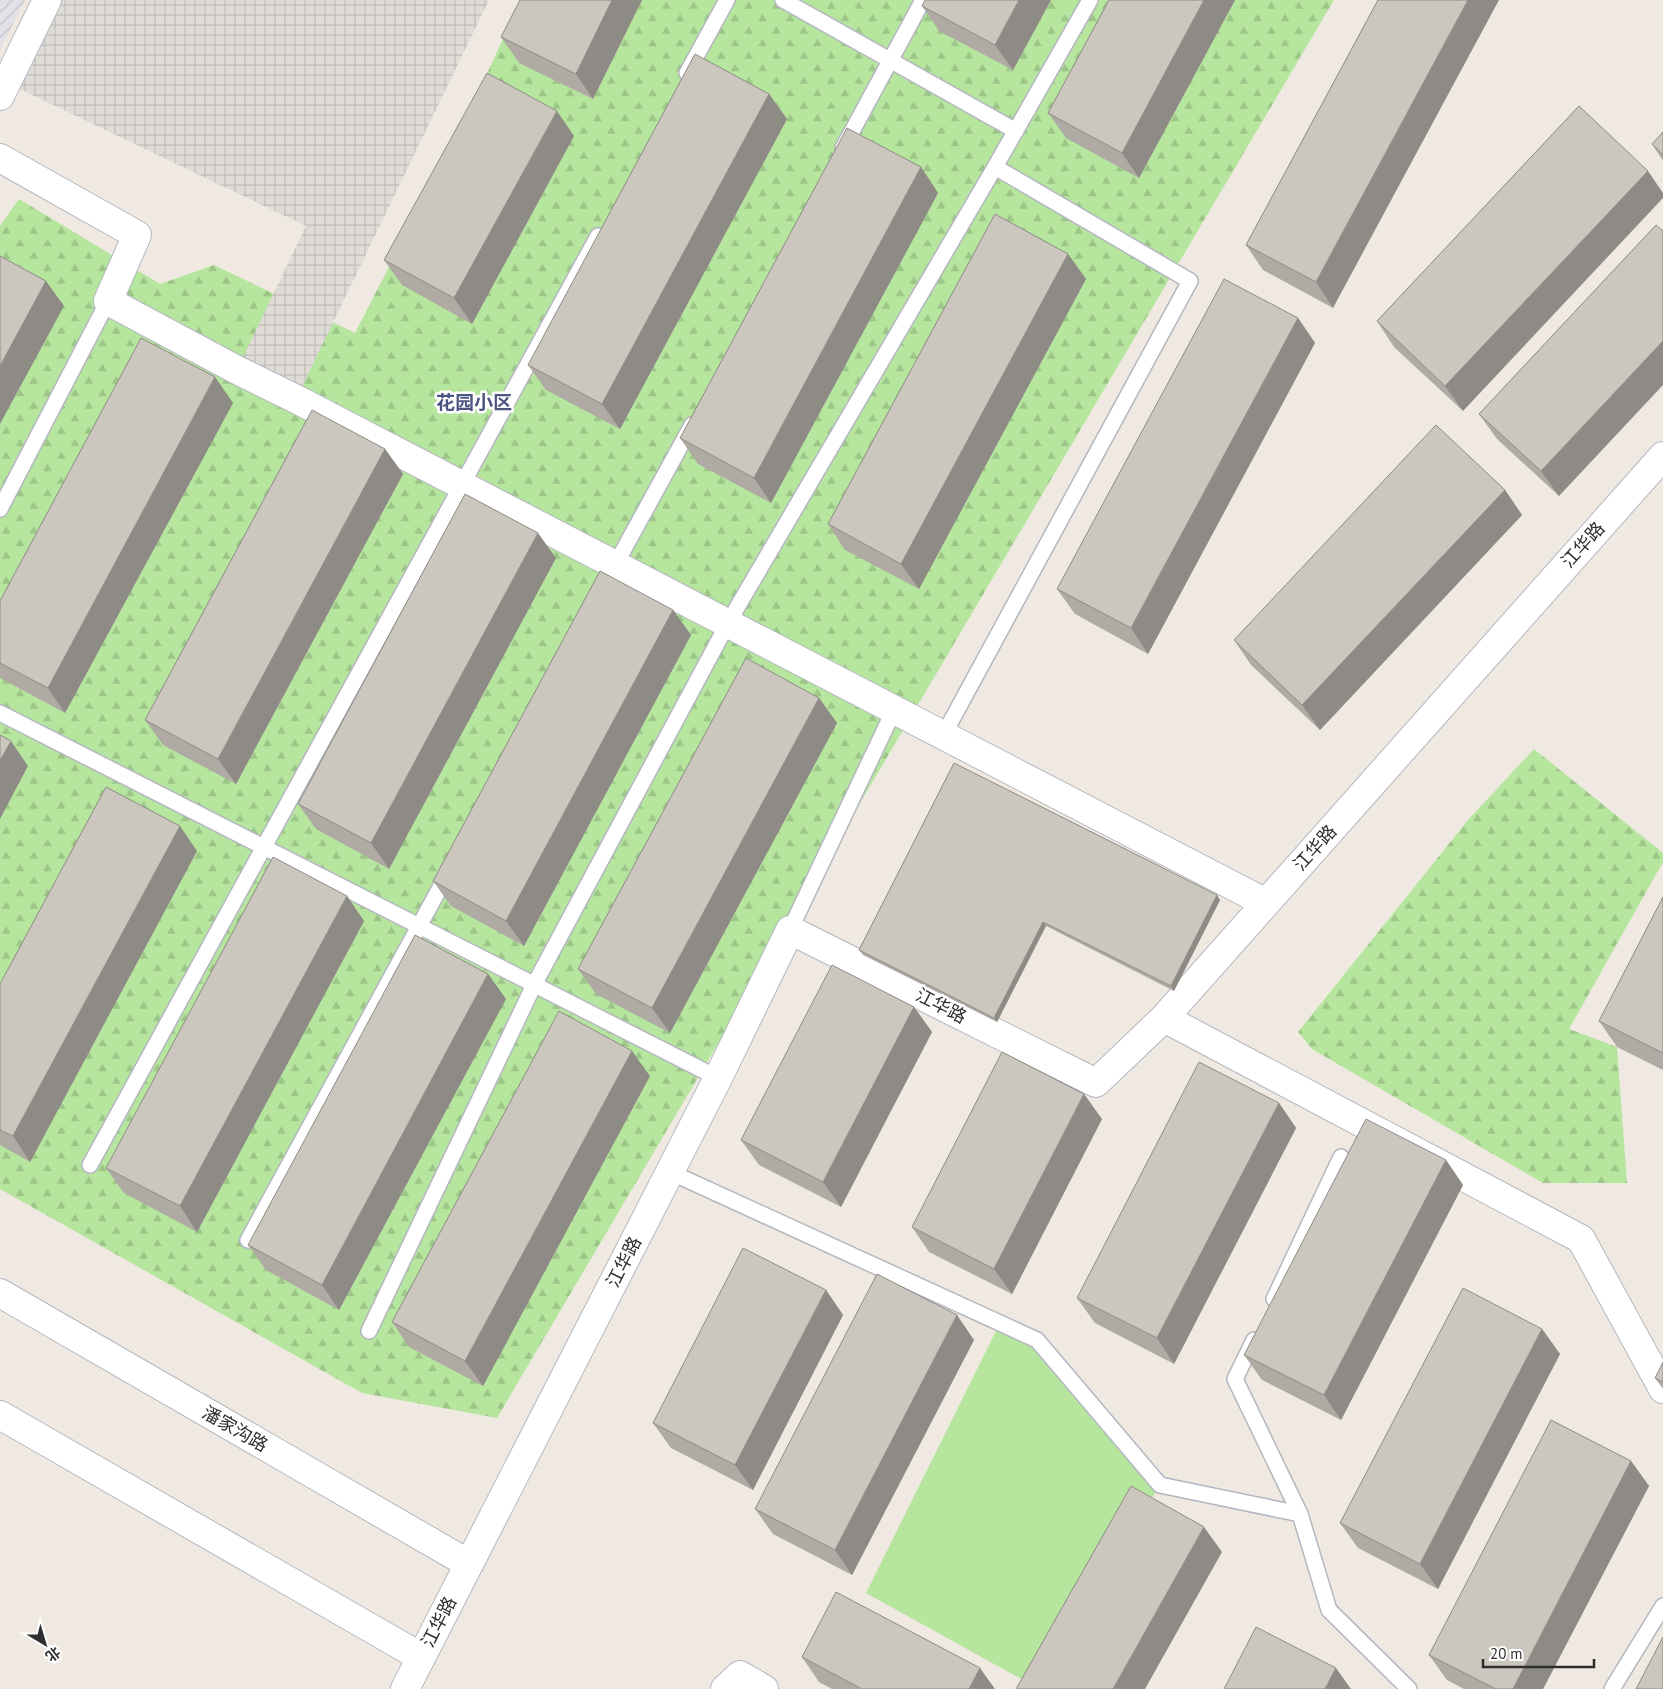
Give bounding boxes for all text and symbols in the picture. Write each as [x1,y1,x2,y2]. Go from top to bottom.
district label: 花园小区 [436,390,512,414]
street label: 江华路 [1556,517,1609,572]
street label: 江华路 [1288,820,1341,875]
street label: 江华路 [912,983,971,1028]
street label: 江华路 [601,1232,646,1291]
street label: 潘家沟路 [198,1401,272,1457]
street label: 江华路 [416,1592,461,1651]
north arrow [20,1619,70,1669]
scale bar [1483,1636,1594,1668]
text: 北 [42,1643,64,1666]
text: 20 m [1490,1644,1523,1663]

